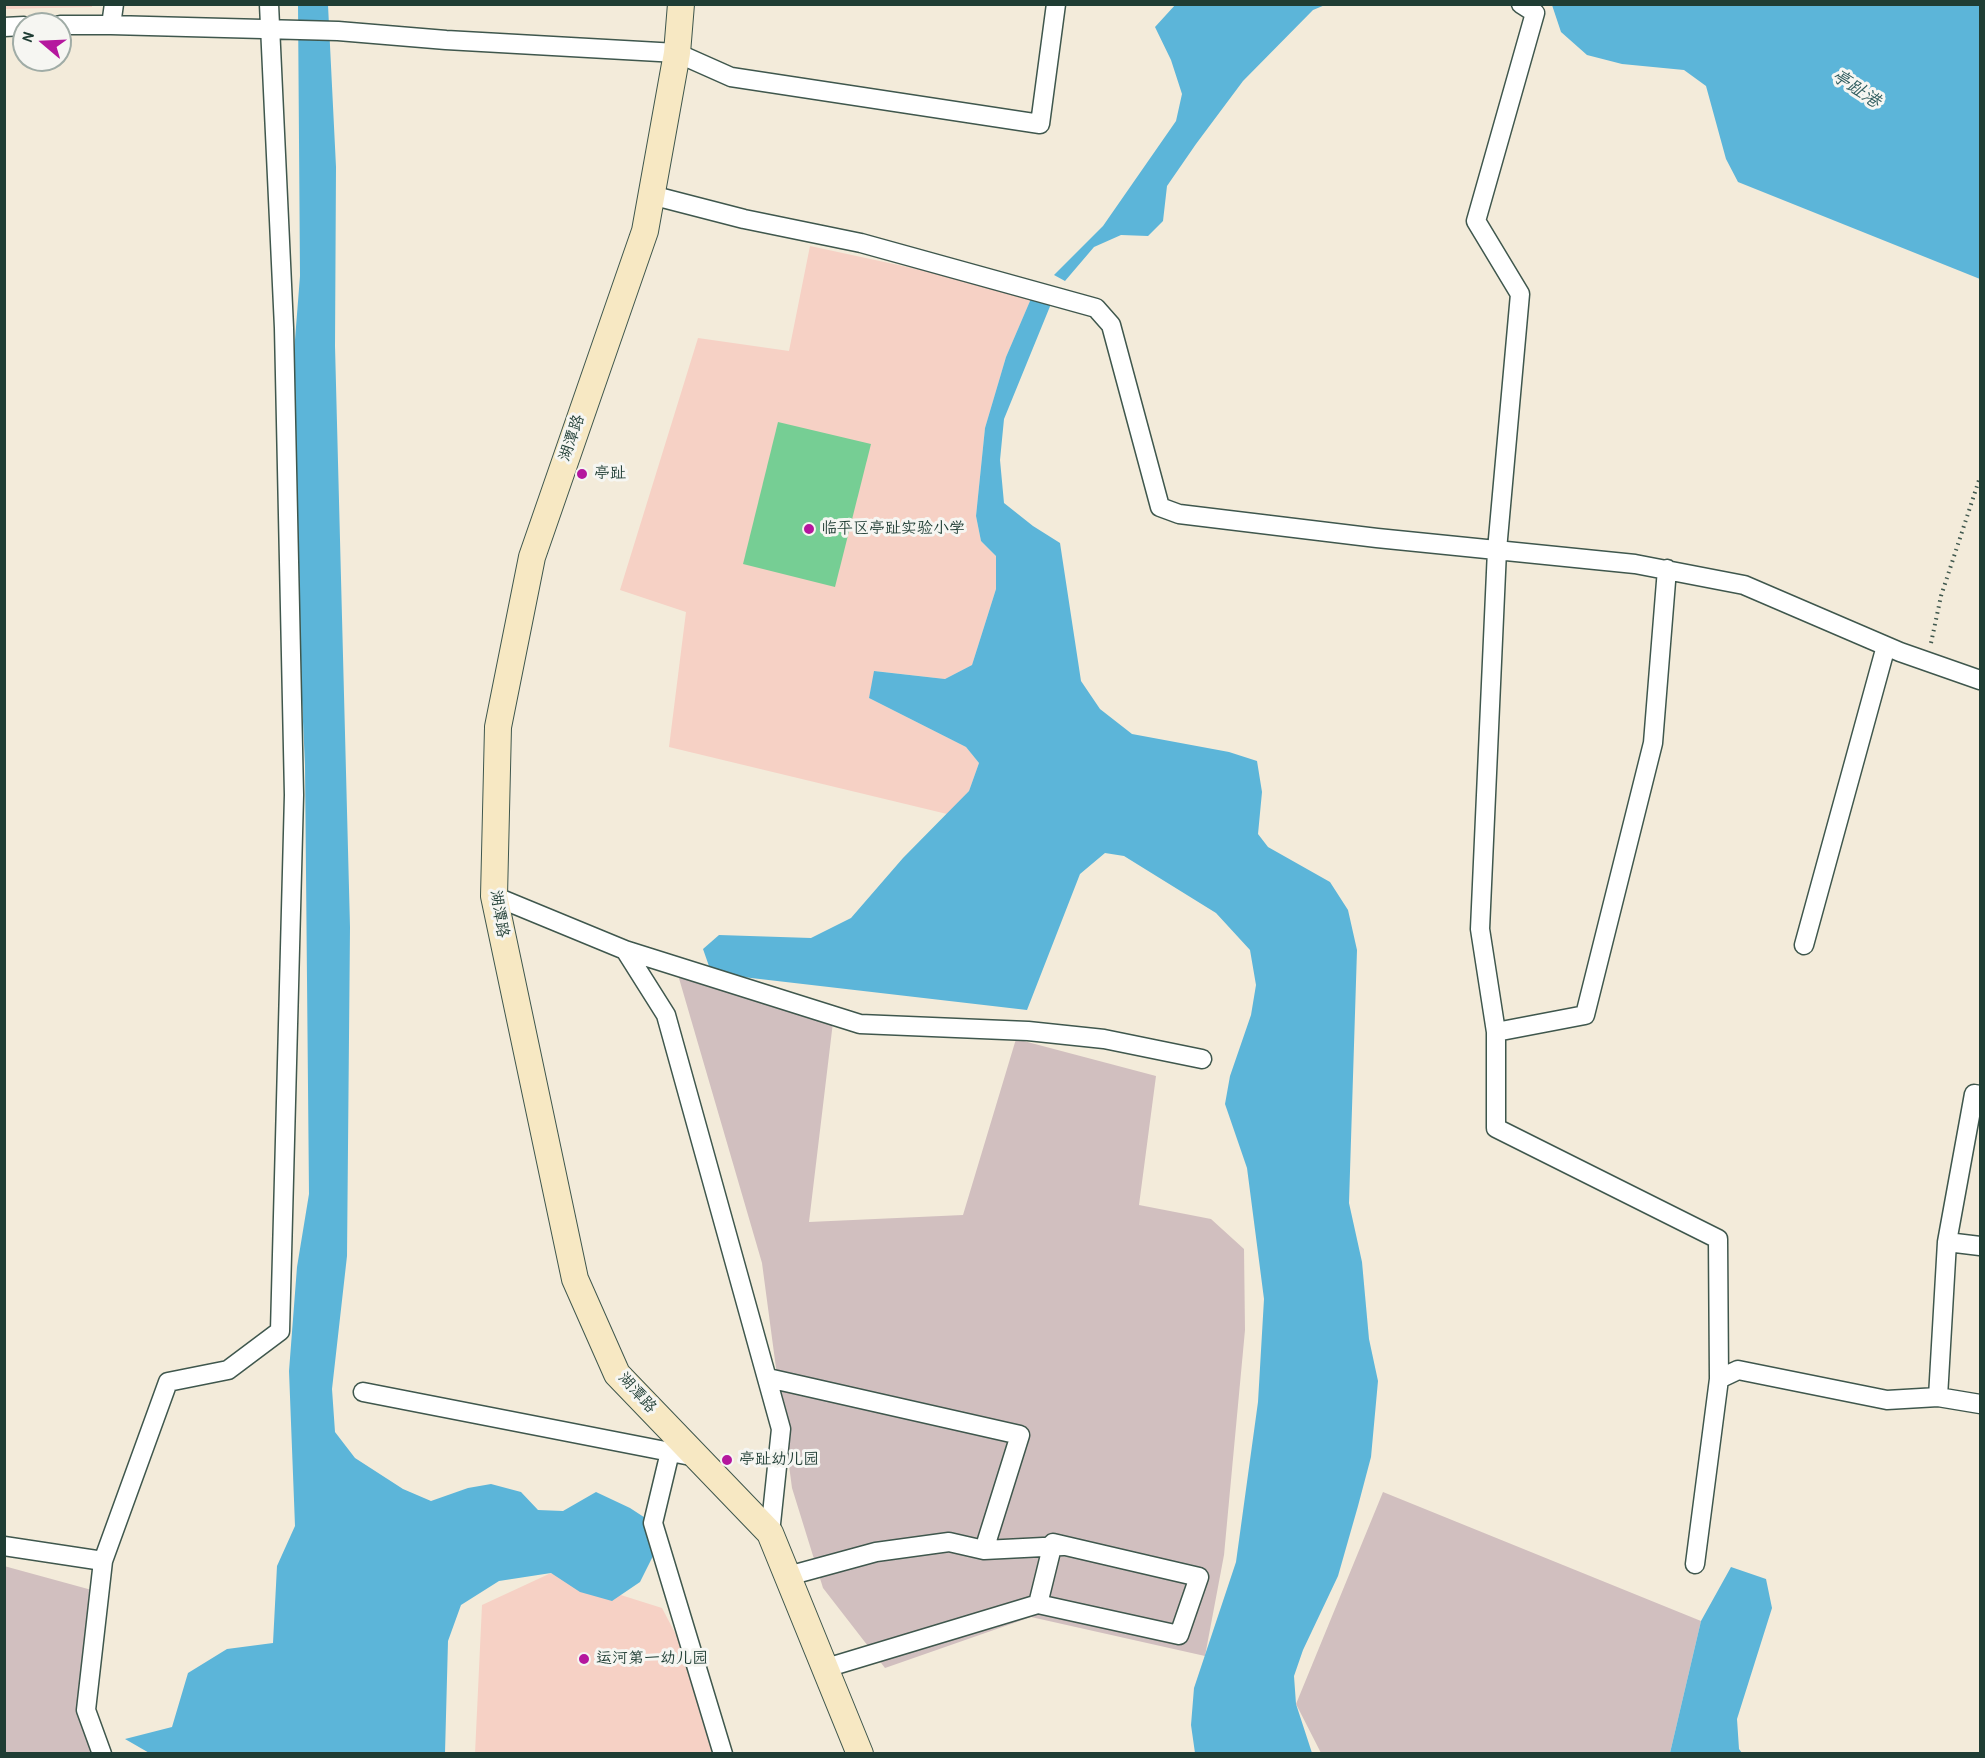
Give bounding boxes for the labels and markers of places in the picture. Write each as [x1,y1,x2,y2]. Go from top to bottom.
place label: 亭趾 [594,464,626,484]
marker: 亭趾 [575,467,589,481]
place label: 临平区亭趾实验小学 [821,519,965,539]
marker: 临平区亭趾实验小学 [802,522,816,536]
place label: 亭趾幼儿园 [739,1450,819,1470]
marker: 亭趾幼儿园 [720,1453,734,1467]
place label: 运河第一幼儿园 [596,1649,708,1669]
marker: 运河第一幼儿园 [577,1652,591,1666]

